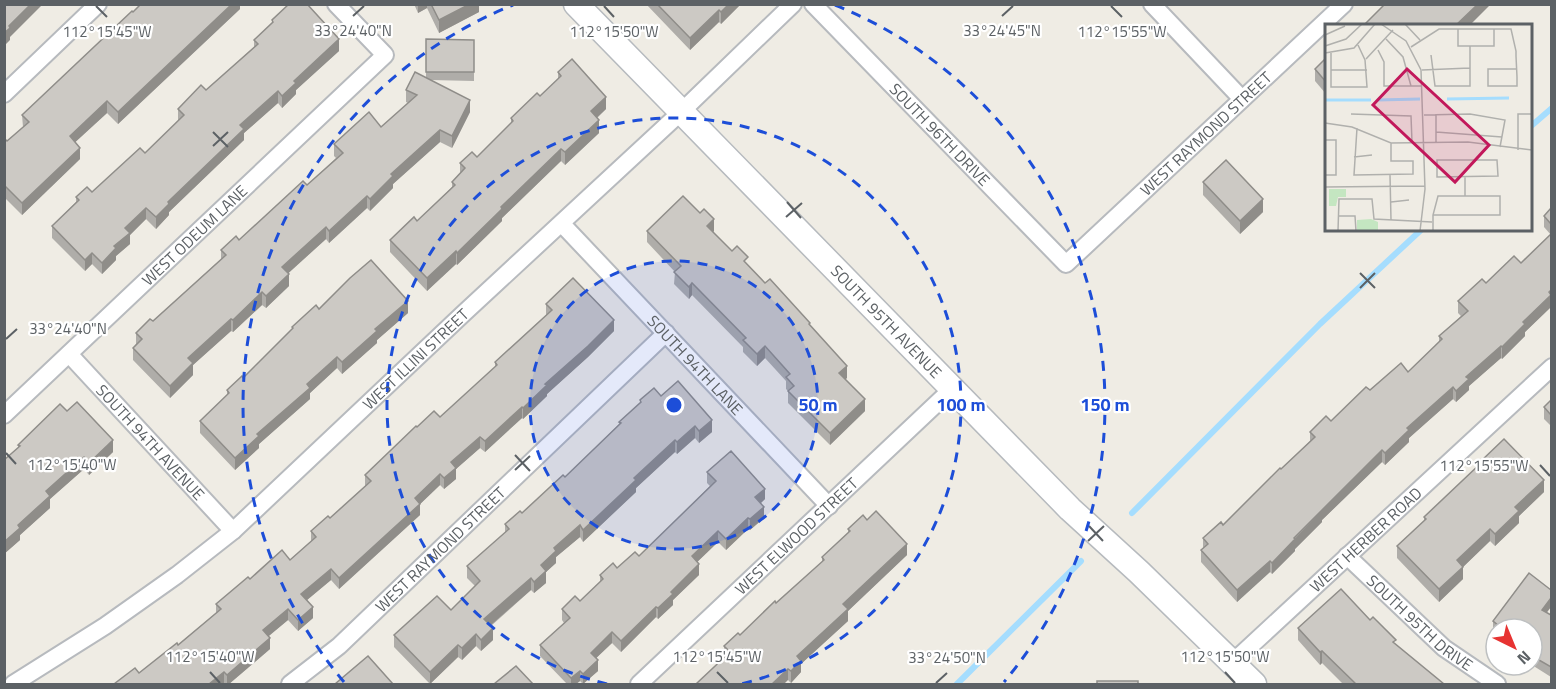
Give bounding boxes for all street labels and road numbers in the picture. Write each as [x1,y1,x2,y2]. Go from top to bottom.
street label: WEST RAYMOND STREET [1134,65,1277,201]
street label: SOUTH 96TH DRIVE [884,78,996,191]
street label: WEST ODEUM LANE [136,179,253,291]
street label: SOUTH 95TH AVENUE [825,259,948,384]
street label: WEST ILLINI STREET [357,302,474,415]
street label: SOUTH 94TH LANE [642,309,749,420]
street label: SOUTH 94TH AVENUE [91,379,211,505]
street label: WEST ELWOOD STREET [729,471,864,600]
street label: WEST RAYMOND STREET [369,480,511,618]
street label: WEST HERBER ROAD [1304,481,1427,598]
street label: SOUTH 95TH DRIVE [1361,569,1478,677]

